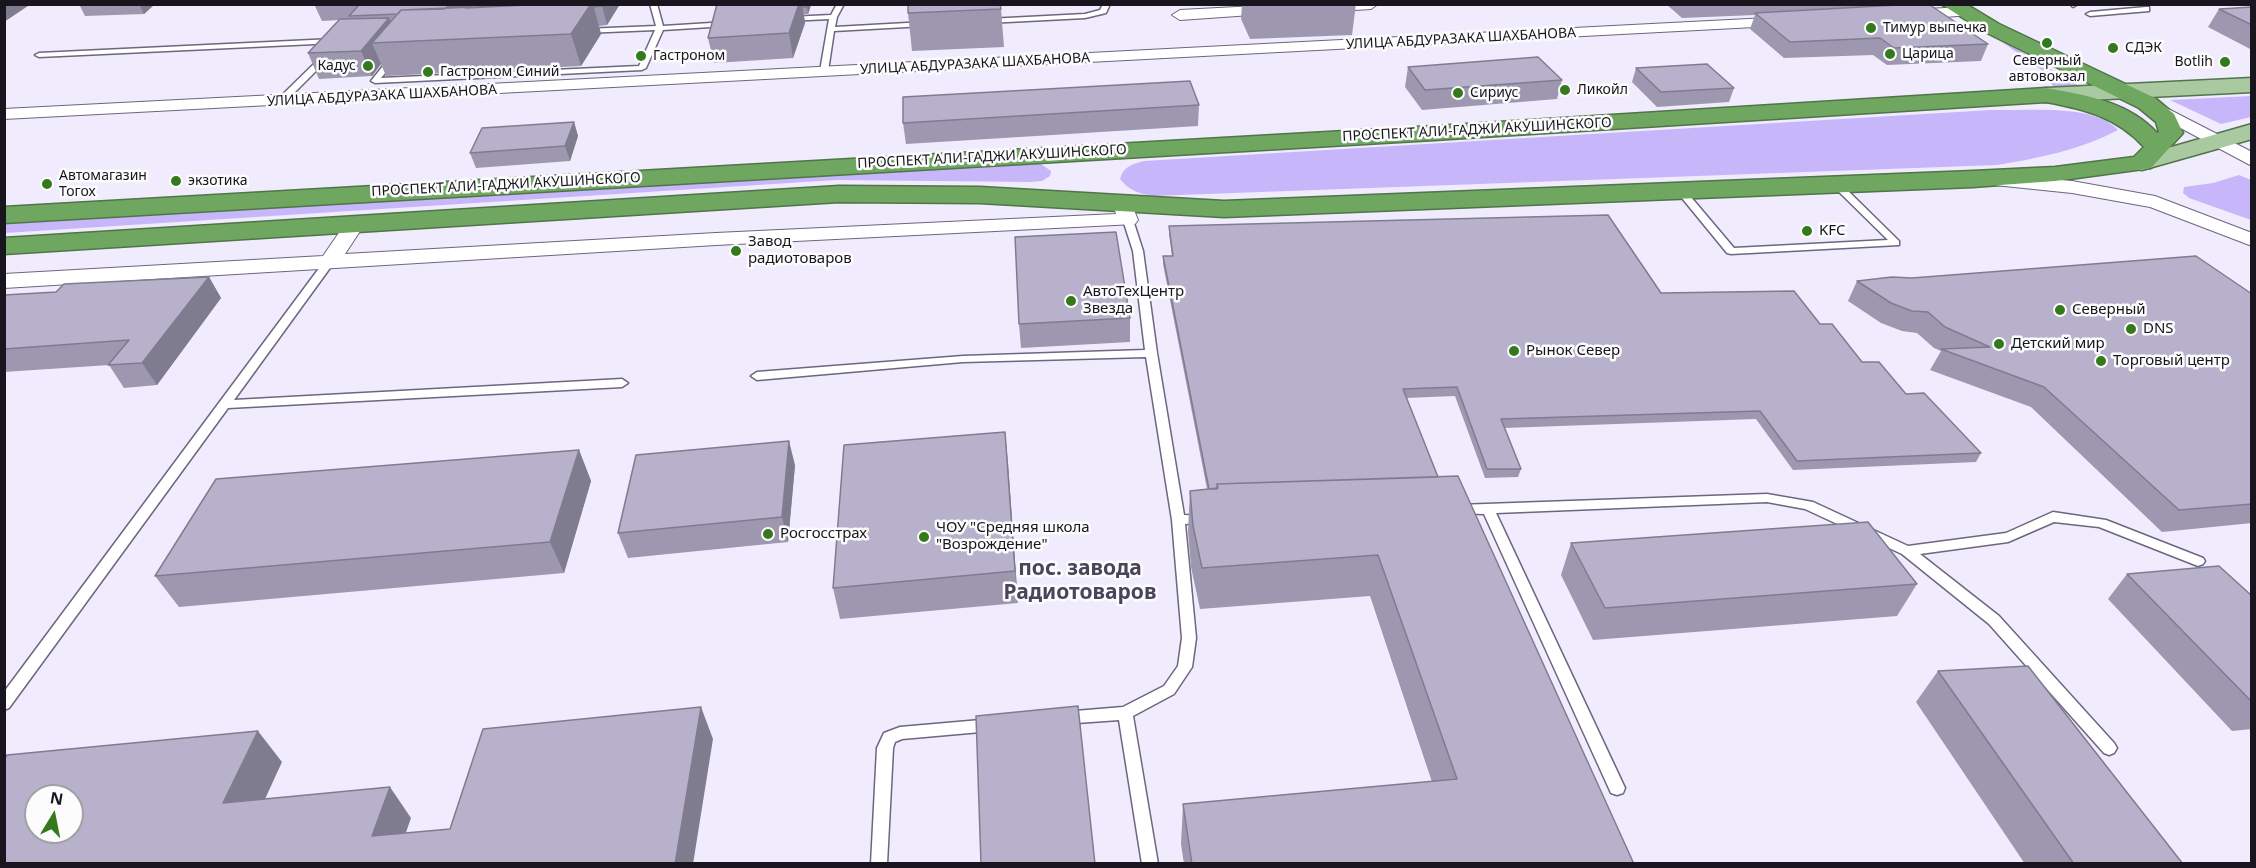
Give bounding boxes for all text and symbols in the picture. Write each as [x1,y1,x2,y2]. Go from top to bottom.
place label: Тимур выпечка [1883,20,1987,36]
marker: Тимур выпечка [1864,21,1878,35]
street label: УЛИЦА АБДУРАЗАКА ШАХБАНОВА [1346,25,1576,53]
marker: Северный автовокзал [2040,36,2054,50]
place label: СДЭК [2125,40,2162,56]
marker: СДЭК [2106,41,2120,55]
place label: Царица [1902,46,1954,62]
marker: Царица [1883,47,1897,61]
place label: Гастроном [653,48,725,64]
marker: Гастроном [634,49,648,63]
street label: УЛИЦА АБДУРАЗАКА ШАХБАНОВА [860,50,1090,78]
place label: Северный автовокзал [2009,53,2085,86]
place label: Botlih [2175,54,2213,70]
marker: Botlih [2218,55,2232,69]
place label: Кадус [318,58,356,74]
marker: Кадус [361,59,375,73]
place label: Гастроном Синий [440,64,560,80]
marker: Гастроном Синий [421,65,435,79]
street label: УЛИЦА АБДУРАЗАКА ШАХБАНОВА [267,82,497,110]
place label: Ликойл [1577,82,1628,98]
marker: Ликойл [1558,83,1572,97]
place label: Сириус [1470,85,1518,101]
marker: Сириус [1451,86,1465,100]
street label: ПРОСПЕКТ АЛИ-ГАДЖИ АКУШИНСКОГО [1342,115,1612,145]
street label: ПРОСПЕКТ АЛИ-ГАДЖИ АКУШИНСКОГО [857,142,1127,172]
place label: Автомагазин Тогох [59,168,147,200]
street label: ПРОСПЕКТ АЛИ-ГАДЖИ АКУШИНСКОГО [371,170,641,200]
place label: экзотика [188,173,247,189]
marker: экзотика [169,174,183,188]
marker: Автомагазин Тогох [40,177,54,191]
place label: KFC [1819,222,1846,240]
marker: KFC [1800,224,1814,238]
place label: Завод радиотоваров [748,233,852,268]
marker: Завод радиотоваров [729,244,743,258]
place label: АвтоТехЦентр Звезда [1083,283,1184,318]
marker: АвтоТехЦентр Звезда [1064,294,1078,308]
place label: Северный [2072,301,2146,319]
marker: Северный [2053,303,2067,317]
place label: DNS [2143,320,2174,338]
marker: DNS [2124,322,2138,336]
place label: Детский мир [2011,335,2105,353]
marker: Детский мир [1992,337,2006,351]
place label: Рынок Север [1526,342,1620,360]
marker: Рынок Север [1507,344,1521,358]
place label: Торговый центр [2113,352,2230,370]
marker: Торговый центр [2094,354,2108,368]
place label: ЧОУ "Средняя школа "Возрождение" [936,519,1090,554]
place label: Росгосстрах [780,525,867,543]
marker: Росгосстрах [761,527,775,541]
marker: ЧОУ "Средняя школа "Возрождение" [917,530,931,544]
district label: пос. завода Радиотоваров [1004,556,1156,606]
north arrow [24,784,84,844]
text: N [48,786,65,810]

